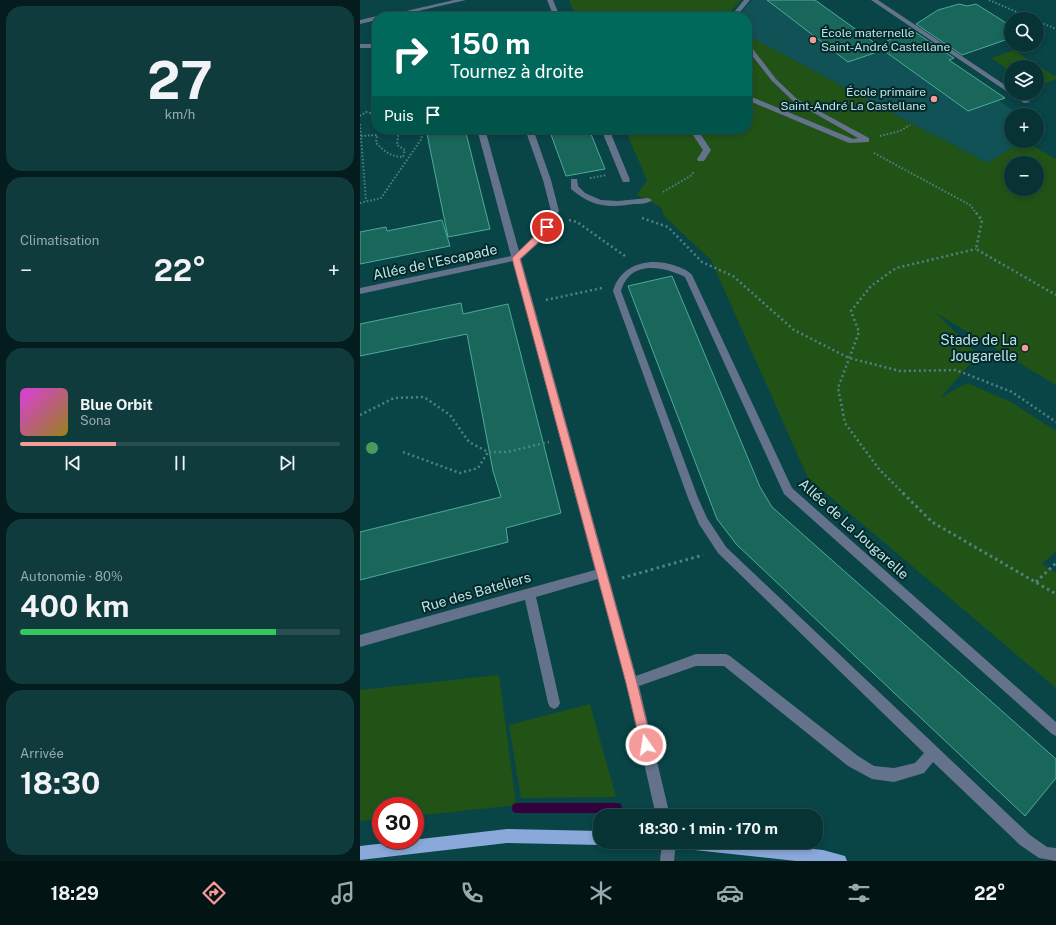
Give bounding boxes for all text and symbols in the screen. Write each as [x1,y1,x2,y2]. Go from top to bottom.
map controls [1004,12,1044,196]
button: search [1004,12,1044,52]
place label: École maternelle Saint-André Castellane [821,26,950,54]
text: 150 m [450,27,530,60]
icon: right [384,28,436,80]
marker: École maternelle Saint-André Castellane [808,35,818,45]
text: 27 [147,50,213,111]
button: layers [1004,60,1044,100]
text: Tournez à droite [450,61,584,82]
place label: École primaire Saint-André La Castellane [780,85,926,113]
marker: École primaire Saint-André La Castellane [929,94,939,104]
icon: arrive [422,104,444,126]
text: km/h [165,107,195,122]
text: Puis [384,107,414,124]
button: + [1004,108,1044,148]
button: − [1004,156,1044,196]
pin [530,210,564,244]
icon: arrive [536,216,558,238]
text: Climatisation [20,233,99,248]
street label: Allée de l'Escapade [371,241,499,283]
text: 22° [154,252,206,288]
text: − [20,257,32,283]
text: + [328,257,340,283]
place label: Stade de La Jougarelle [940,332,1017,364]
marker: Stade de La Jougarelle [1020,343,1030,353]
text: Blue Orbit [80,396,153,413]
text: Sona [80,413,111,428]
icon: previous [62,452,84,474]
icon: pause [169,452,191,474]
icon: next [276,452,298,474]
street label: Allée de La Jougarelle [796,475,912,583]
text: Autonomie · 80% [20,569,123,584]
street label: Rue des Bateliers [419,569,533,615]
text: 400 km [20,588,129,624]
position arrow [625,724,667,766]
text: Arrivée [20,746,64,761]
text: 18:30 [20,765,100,801]
speed limit sign: 30 [372,797,424,849]
text: 18:30 · 1 min · 170 m [638,820,778,837]
icon: directions [200,879,228,907]
icon: music [329,879,357,907]
icon: phone [458,879,486,907]
icon: climate [587,879,615,907]
icon: car [716,879,744,907]
icon: filters [845,879,873,907]
text: 18:29 [51,883,99,904]
text: 22° [974,883,1005,904]

